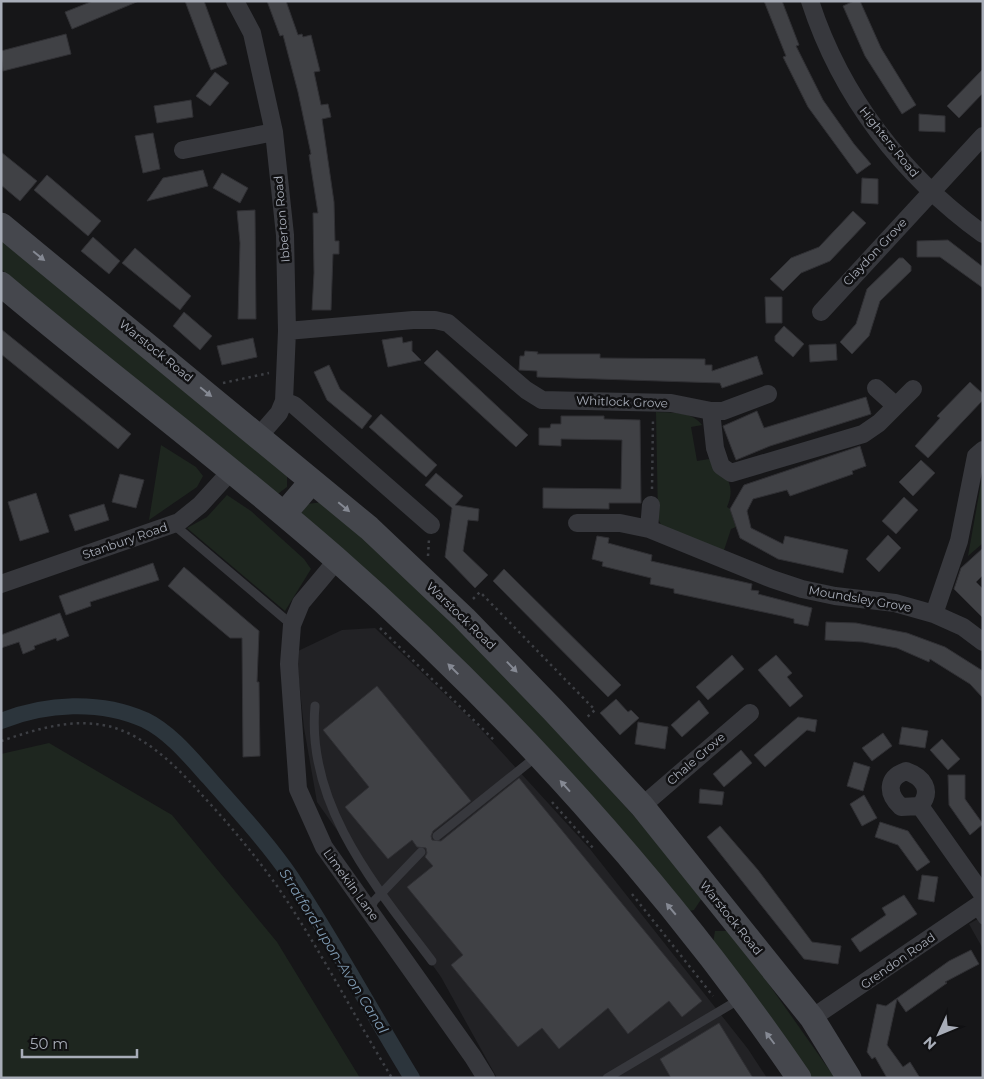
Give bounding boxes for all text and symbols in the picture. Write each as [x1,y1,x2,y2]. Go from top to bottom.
street label: Highters Road [856,103,922,180]
street label: Ibberton Road [270,175,293,263]
street label: Claydon Grove [840,215,910,288]
one-way arrow [32,250,45,261]
street label: Warstock Road [116,316,196,385]
one-way arrow [199,386,212,397]
street label: Whitlock Grove [576,392,668,411]
one-way arrow [337,502,350,513]
street label: Stanbury Road [80,519,169,562]
street label: Warstock Road [423,579,499,653]
street label: Moundsley Grove [808,582,913,615]
one-way arrow [506,661,518,673]
one-way arrow [447,663,459,675]
street label: Chale Grove [664,729,728,788]
one-way arrow [559,781,571,793]
street label: Limekiln Lane [320,846,382,923]
water label: Stratford-upon-Avon Canal [276,865,392,1037]
street label: Warstock Road [697,878,766,958]
one-way arrow [665,904,677,916]
street label: Grendon Road [858,929,938,992]
north arrow [914,1009,964,1059]
scale bar [22,1026,138,1058]
one-way arrow [765,1032,776,1045]
text: N [919,1033,940,1053]
text: 50 m [30,1034,68,1053]

